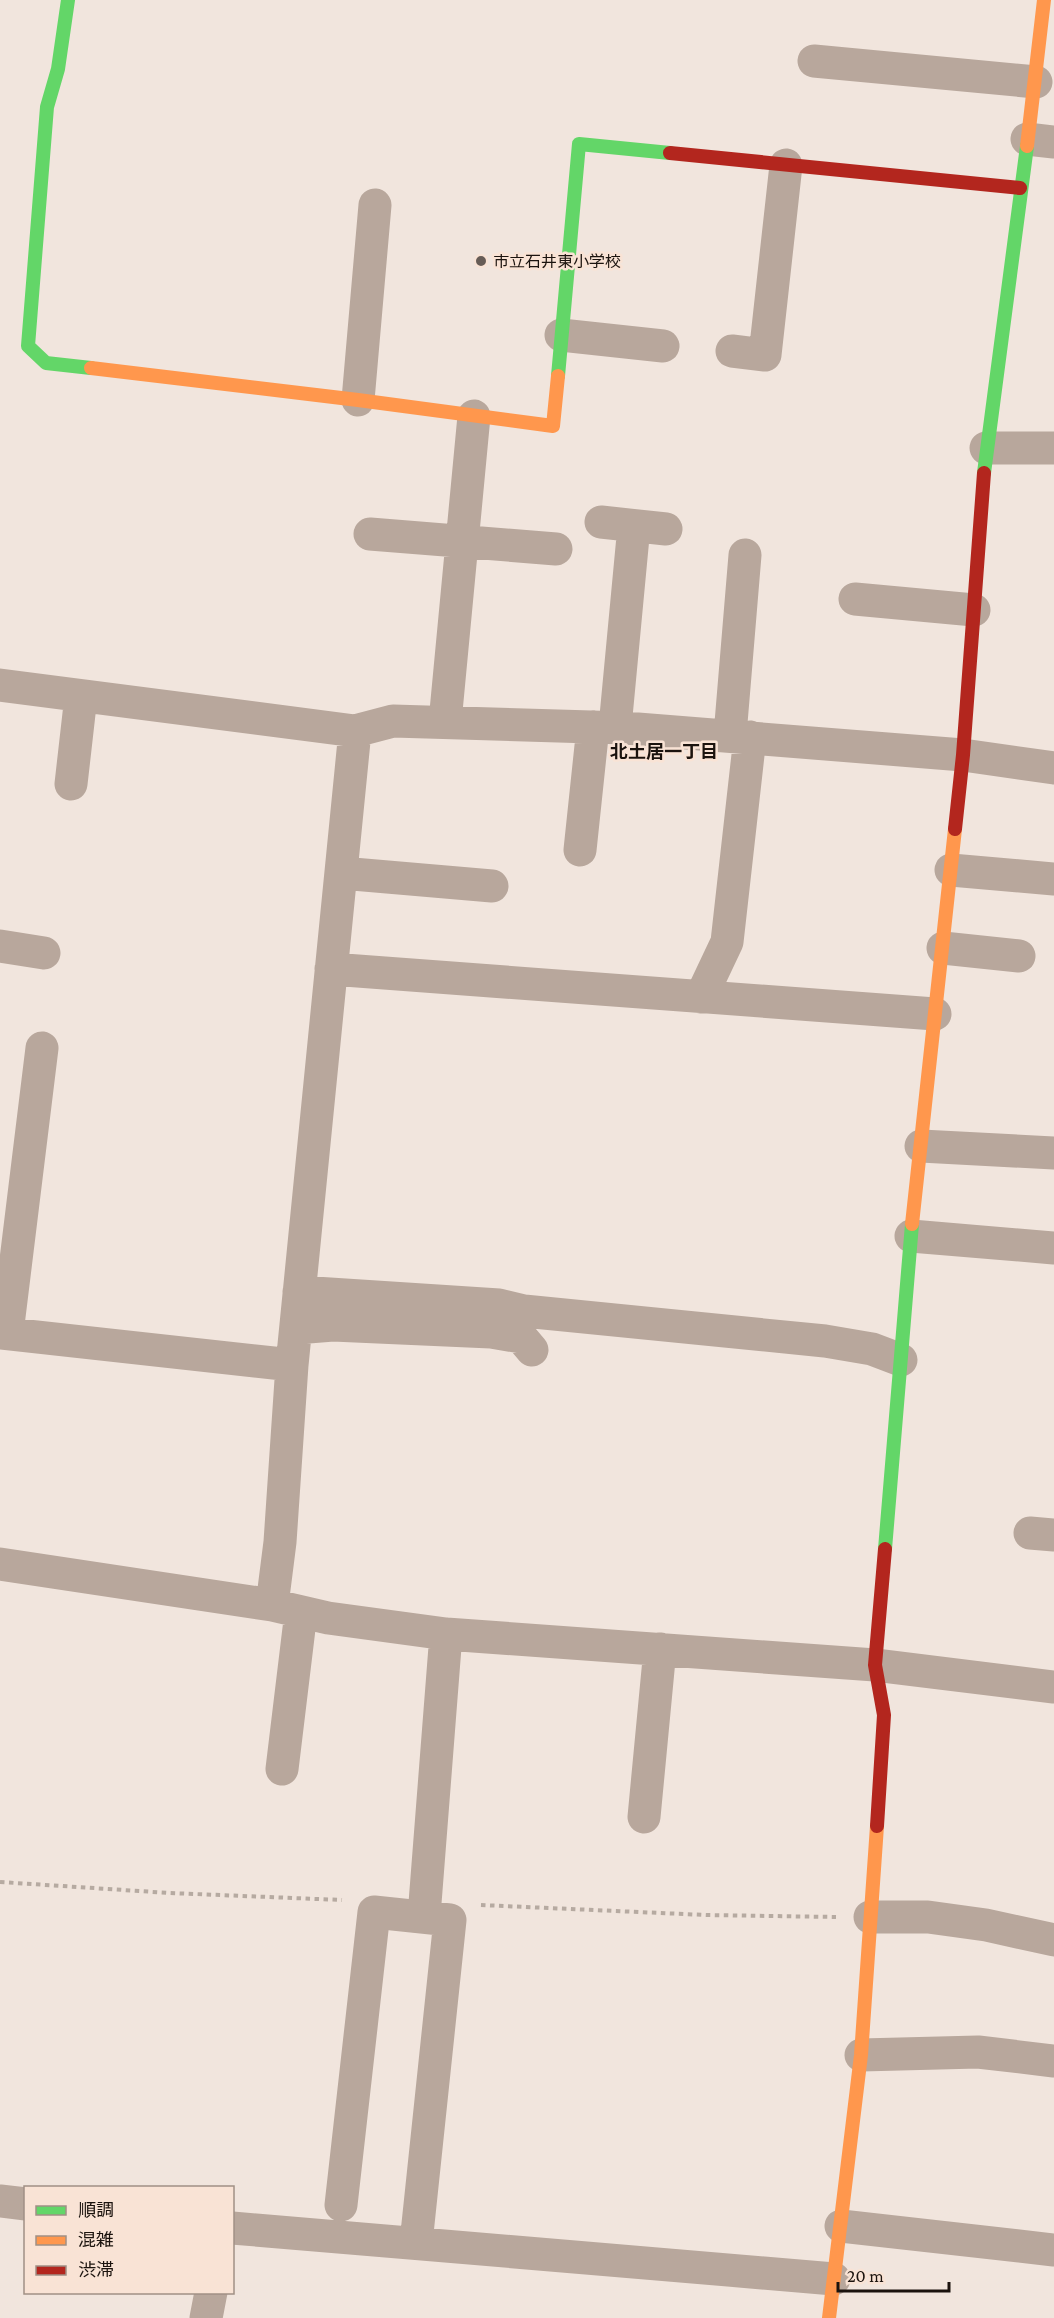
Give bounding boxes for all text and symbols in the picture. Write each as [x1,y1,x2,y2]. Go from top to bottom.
place label: 市立石井東小学校 [493,253,621,270]
marker: 市立石井東小学校 [474,254,488,268]
district label: 北土居一丁目 [610,742,718,762]
legend [24,2186,234,2294]
text: 順調 [78,2200,114,2220]
text: 混雑 [78,2230,114,2250]
scale bar [838,2255,949,2293]
text: 渋滞 [78,2260,114,2280]
text: 20 m [847,2266,884,2286]

